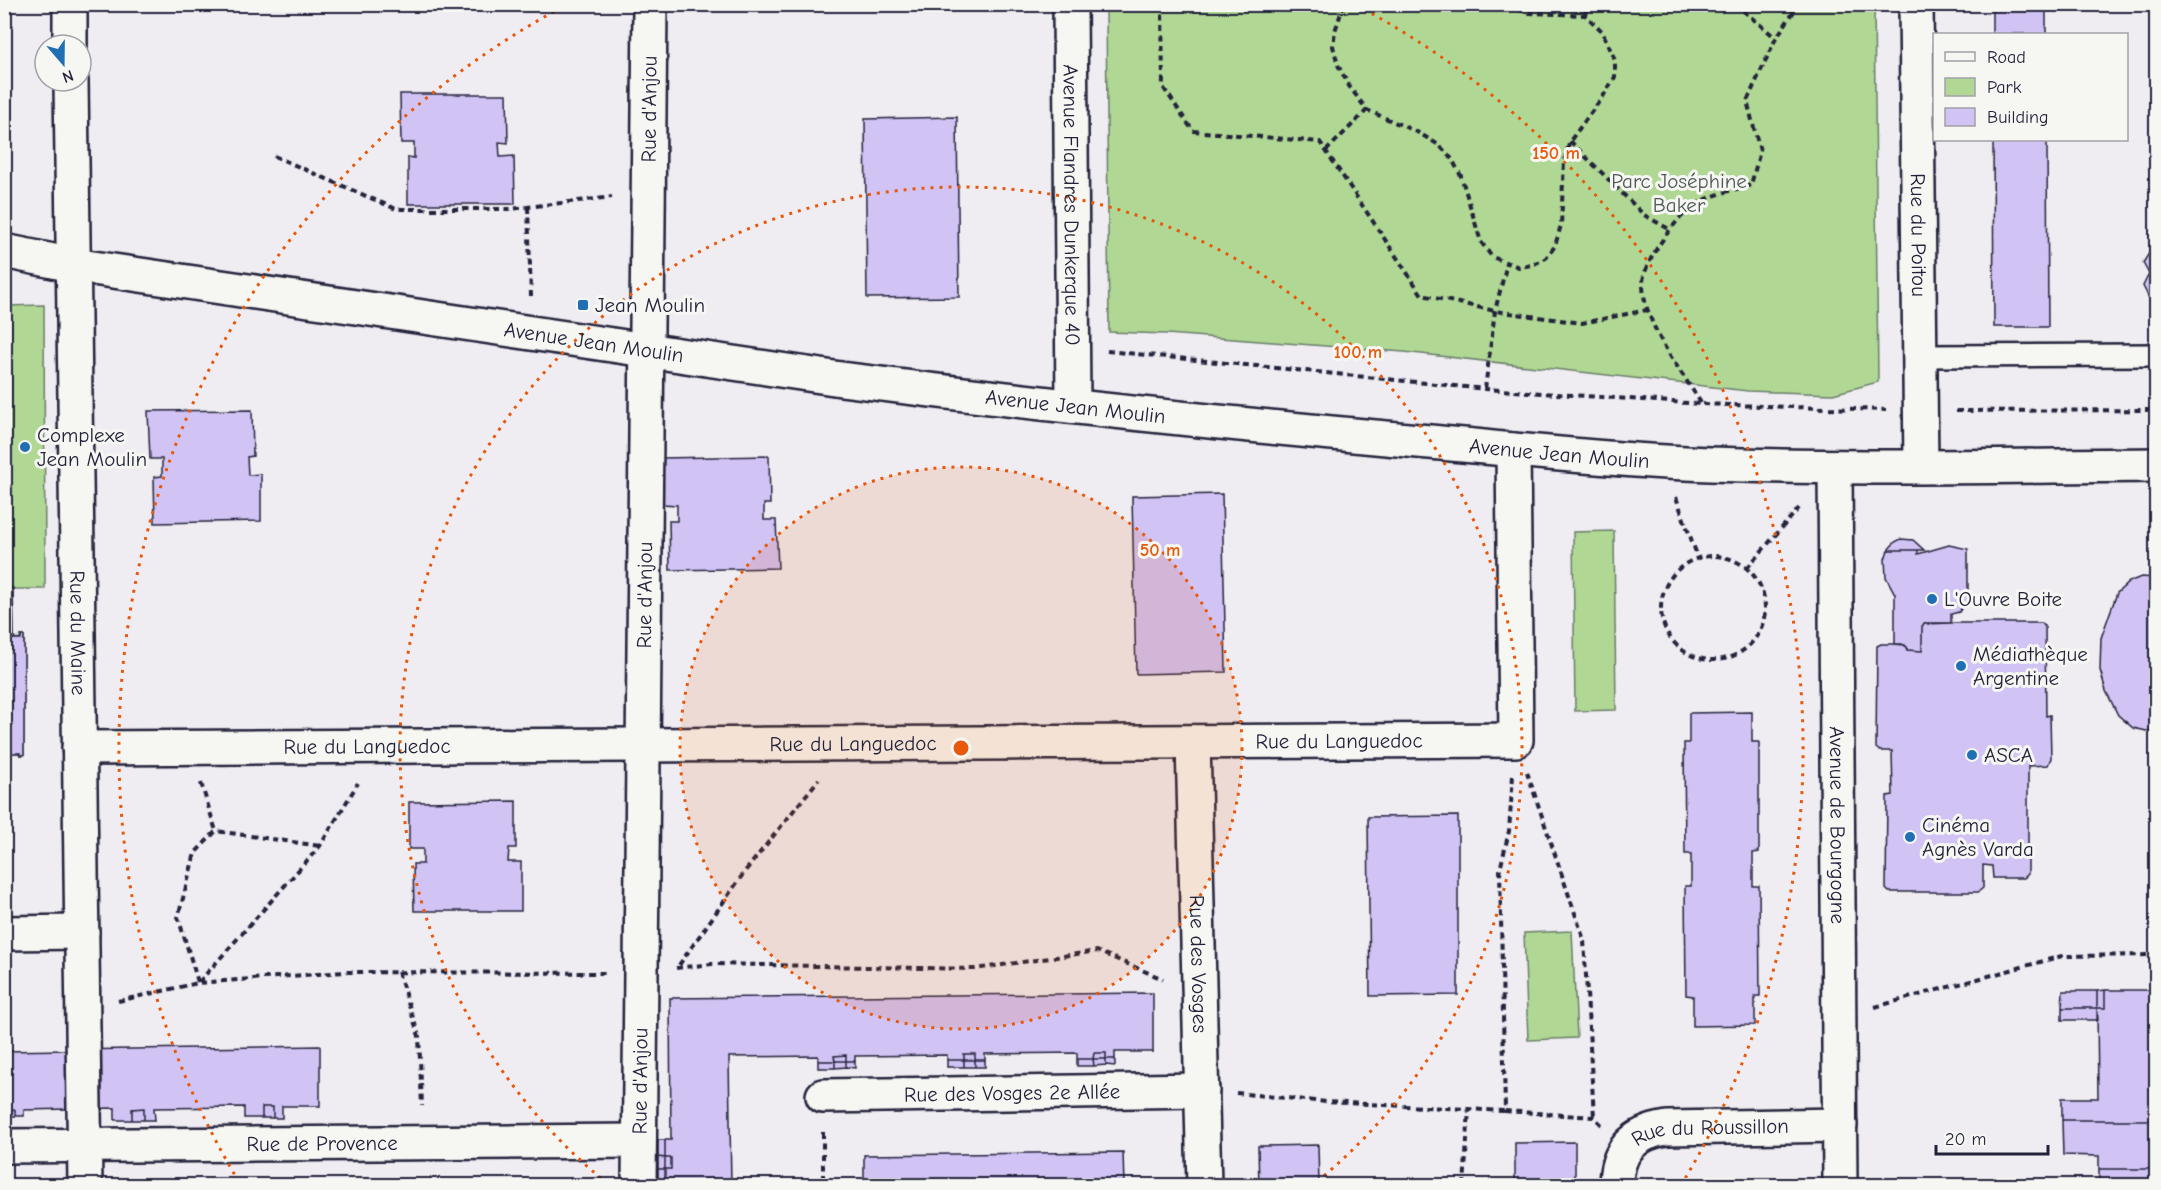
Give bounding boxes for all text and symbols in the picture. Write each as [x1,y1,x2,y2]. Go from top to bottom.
north arrow [33,33,93,93]
legend [1933,33,2128,141]
text: Road [1987,47,2026,68]
street label: Rue d'Anjou [637,56,662,163]
street label: Avenue Flandres Dunkerque 40 [1058,64,1085,346]
text: N [60,66,76,86]
text: Park [1987,77,2022,98]
text: Building [1987,107,2049,128]
text: 150 m [1532,143,1580,164]
park label: Parc Joséphine Baker [1611,169,1747,217]
street label: Rue du Poitou [1906,173,1931,297]
place label: Jean Moulin [595,293,705,317]
marker: Jean Moulin [576,298,590,312]
street label: Avenue Jean Moulin [503,317,685,367]
text: 100 m [1334,342,1382,363]
street label: Avenue Jean Moulin [984,385,1167,428]
place label: Complexe Jean Moulin [37,423,147,471]
street label: Avenue Jean Moulin [1468,434,1650,473]
marker: Complexe Jean Moulin [18,440,32,454]
text: 50 m [1140,540,1180,561]
street label: Rue d'Anjou [632,542,657,648]
street label: Rue du Maine [65,570,91,696]
place label: L'Ouvre Boite [1944,587,2062,611]
marker: L'Ouvre Boite [1925,592,1939,606]
place label: Médiathèque Argentine [1973,642,2088,690]
marker: Médiathèque Argentine [1954,659,1968,673]
street label: Avenue de Bourgogne [1825,726,1850,924]
street label: Rue du Languedoc [1255,729,1423,753]
street label: Rue du Languedoc [769,731,937,756]
street label: Rue du Languedoc [283,734,451,759]
centre of rings [951,738,971,758]
place label: ASCA [1984,743,2033,767]
marker: ASCA [1965,748,1979,762]
place label: Cinéma Agnès Varda [1922,813,2034,861]
marker: Cinéma Agnès Varda [1903,830,1917,844]
street label: Rue des Vosges [1185,894,1212,1033]
street label: Rue d'Anjou [627,1028,652,1134]
street label: Rue des Vosges 2e Allée [904,1079,1120,1107]
street label: Rue du Roussillon [1627,1114,1789,1151]
scale bar [1936,1118,2048,1156]
text: 20 m [1945,1129,1986,1150]
street label: Rue de Provence [246,1131,398,1156]

